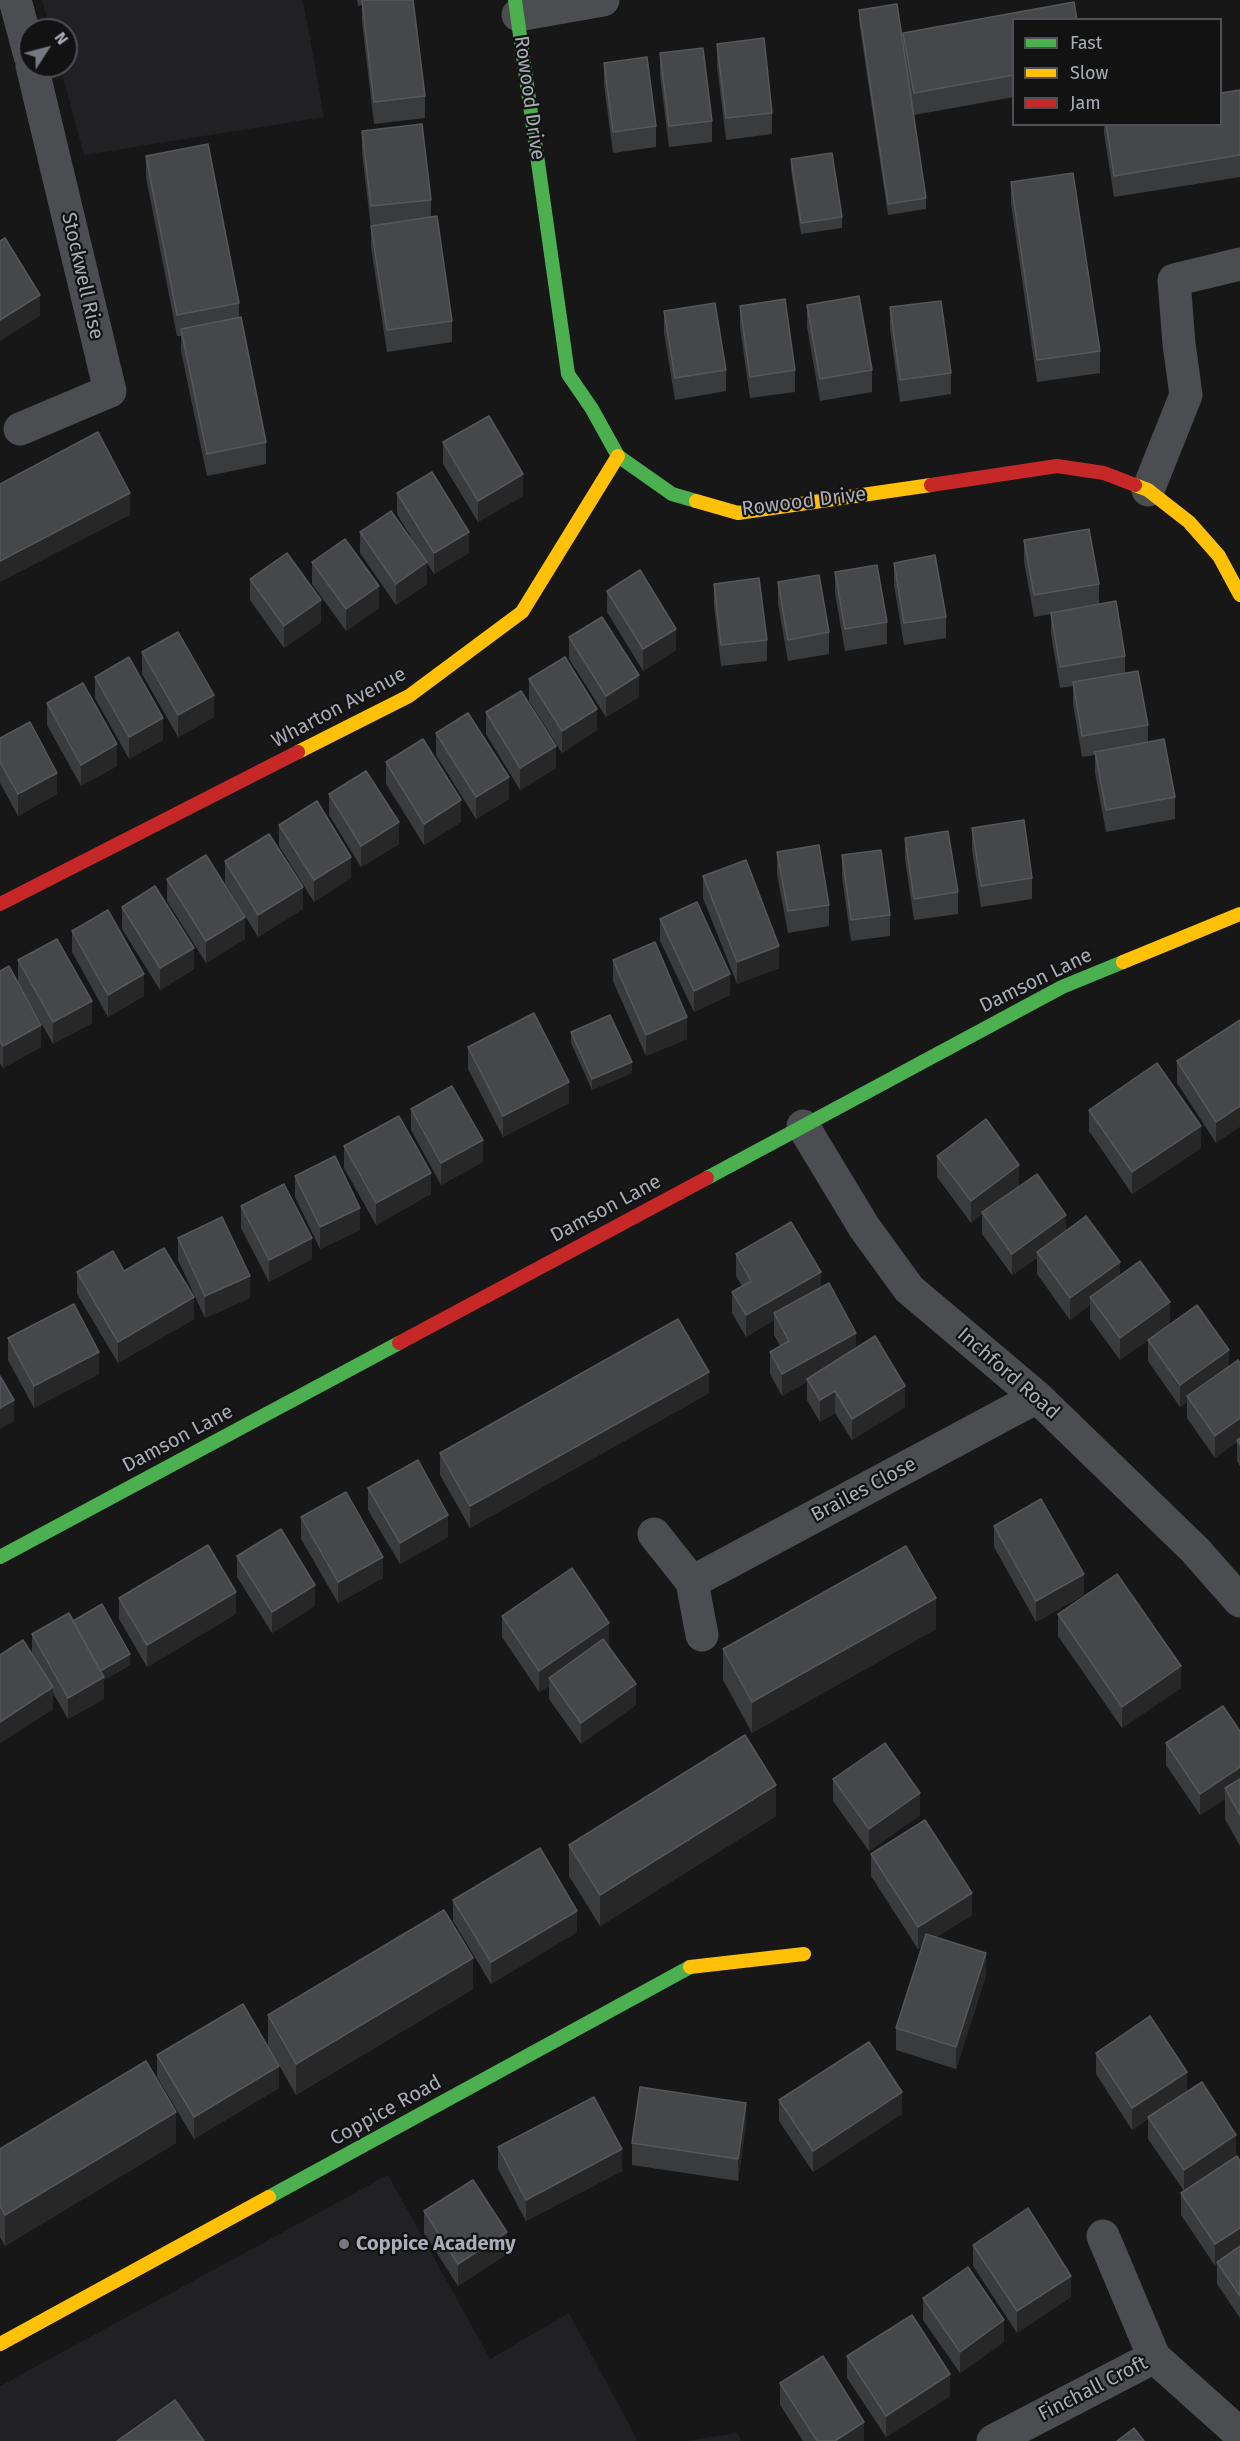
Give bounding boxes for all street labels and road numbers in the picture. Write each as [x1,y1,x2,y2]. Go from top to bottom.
street label: Rowood Drive [508,34,550,162]
street label: Stockwell Rise [56,210,108,342]
street label: Rowood Drive [740,482,868,522]
street label: Wharton Avenue [268,662,410,754]
street label: Damson Lane [976,943,1096,1019]
street label: Damson Lane [547,1170,665,1248]
street label: Inchford Road [952,1323,1064,1425]
street label: Damson Lane [119,1400,237,1478]
street label: Brailes Close [807,1452,921,1528]
street label: Coppice Road [326,2071,446,2151]
street label: Finchall Croft [1035,2351,1151,2427]

